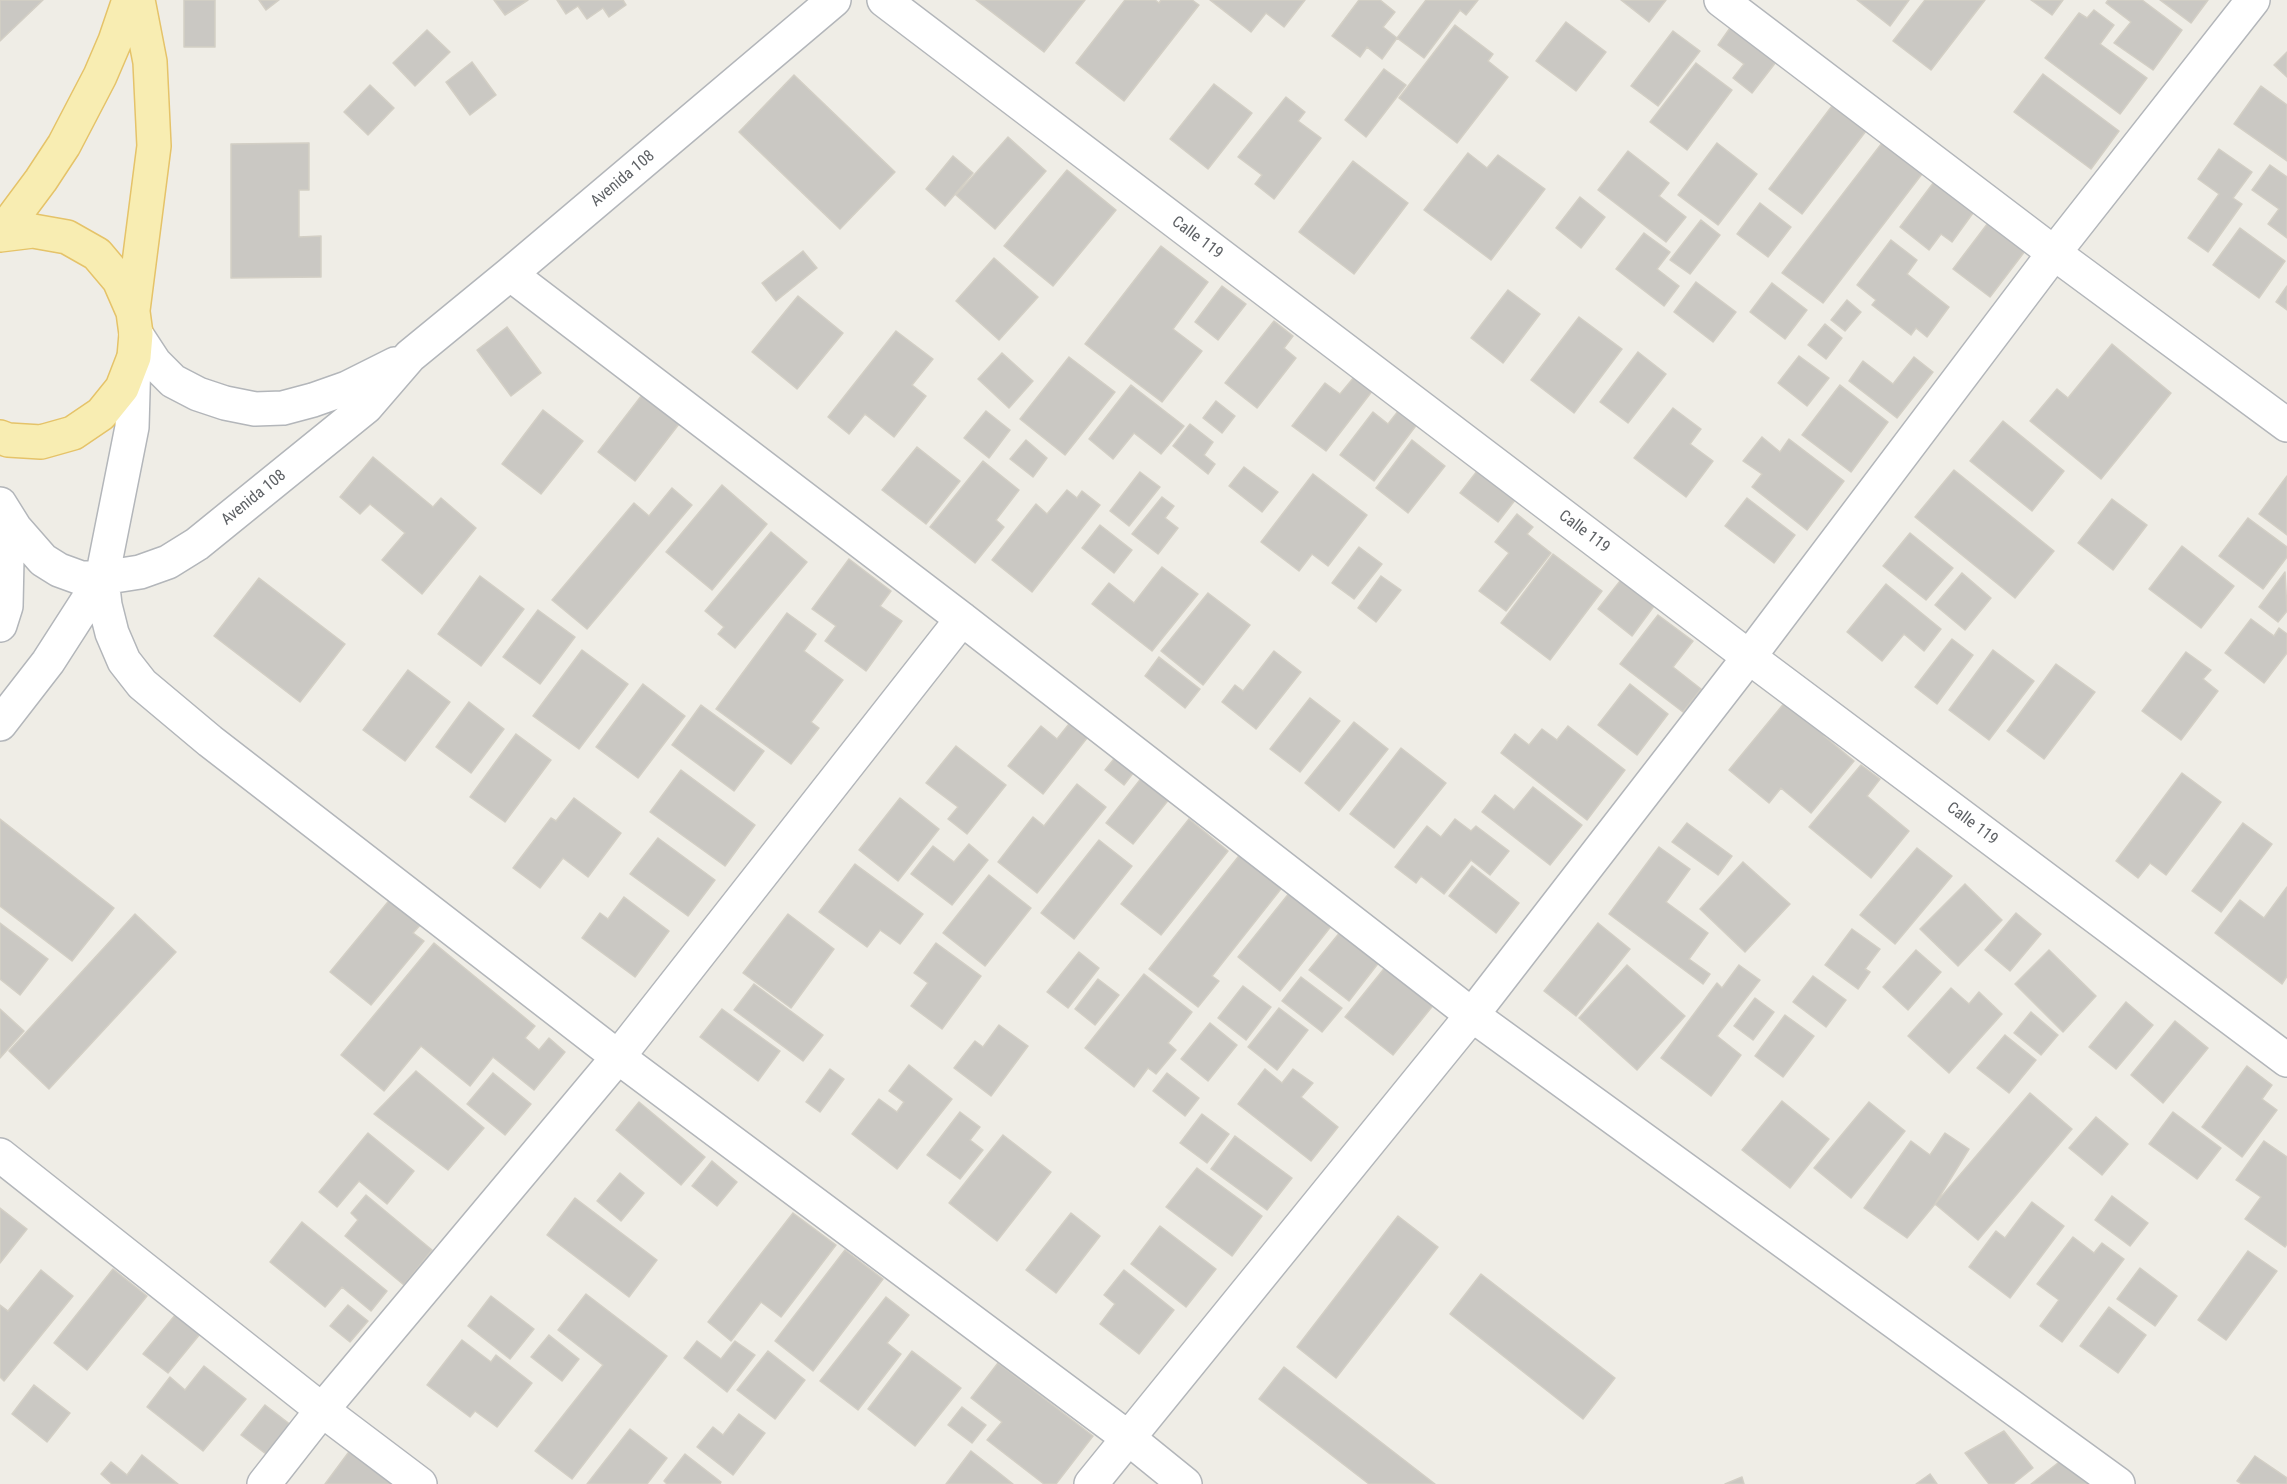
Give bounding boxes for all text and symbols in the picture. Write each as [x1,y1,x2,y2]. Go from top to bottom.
street label: Avenida 108 [587,147,659,211]
street label: Calle 119 [1168,213,1226,263]
street label: Avenida 108 [218,466,290,530]
street label: Calle 119 [1555,507,1613,557]
street label: Calle 119 [1943,799,2001,849]

